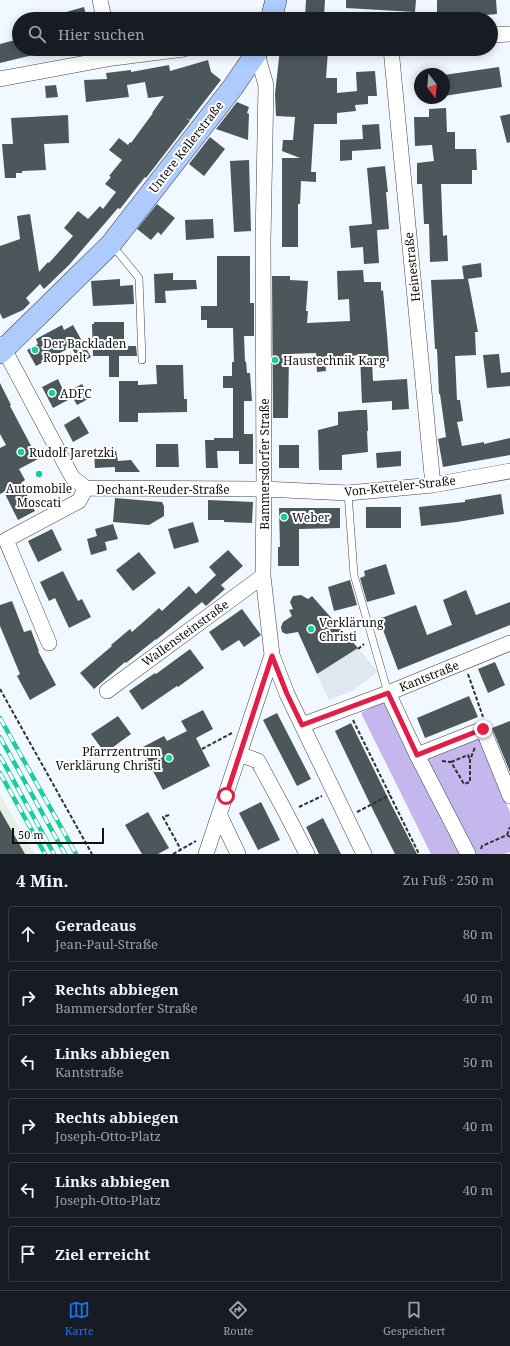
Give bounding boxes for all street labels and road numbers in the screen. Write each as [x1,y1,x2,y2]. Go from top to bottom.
street label: Untere Kellerstraße [145,98,227,196]
street label: Heinestraße [400,231,424,303]
street label: Bammersdorfer Straße [256,398,273,530]
street label: Von-Ketteler-Straße [343,472,457,500]
street label: Dechant-Reuder-Straße [96,481,230,498]
street label: Wallensteinstraße [138,596,232,670]
street label: Kantstraße [397,656,461,696]

